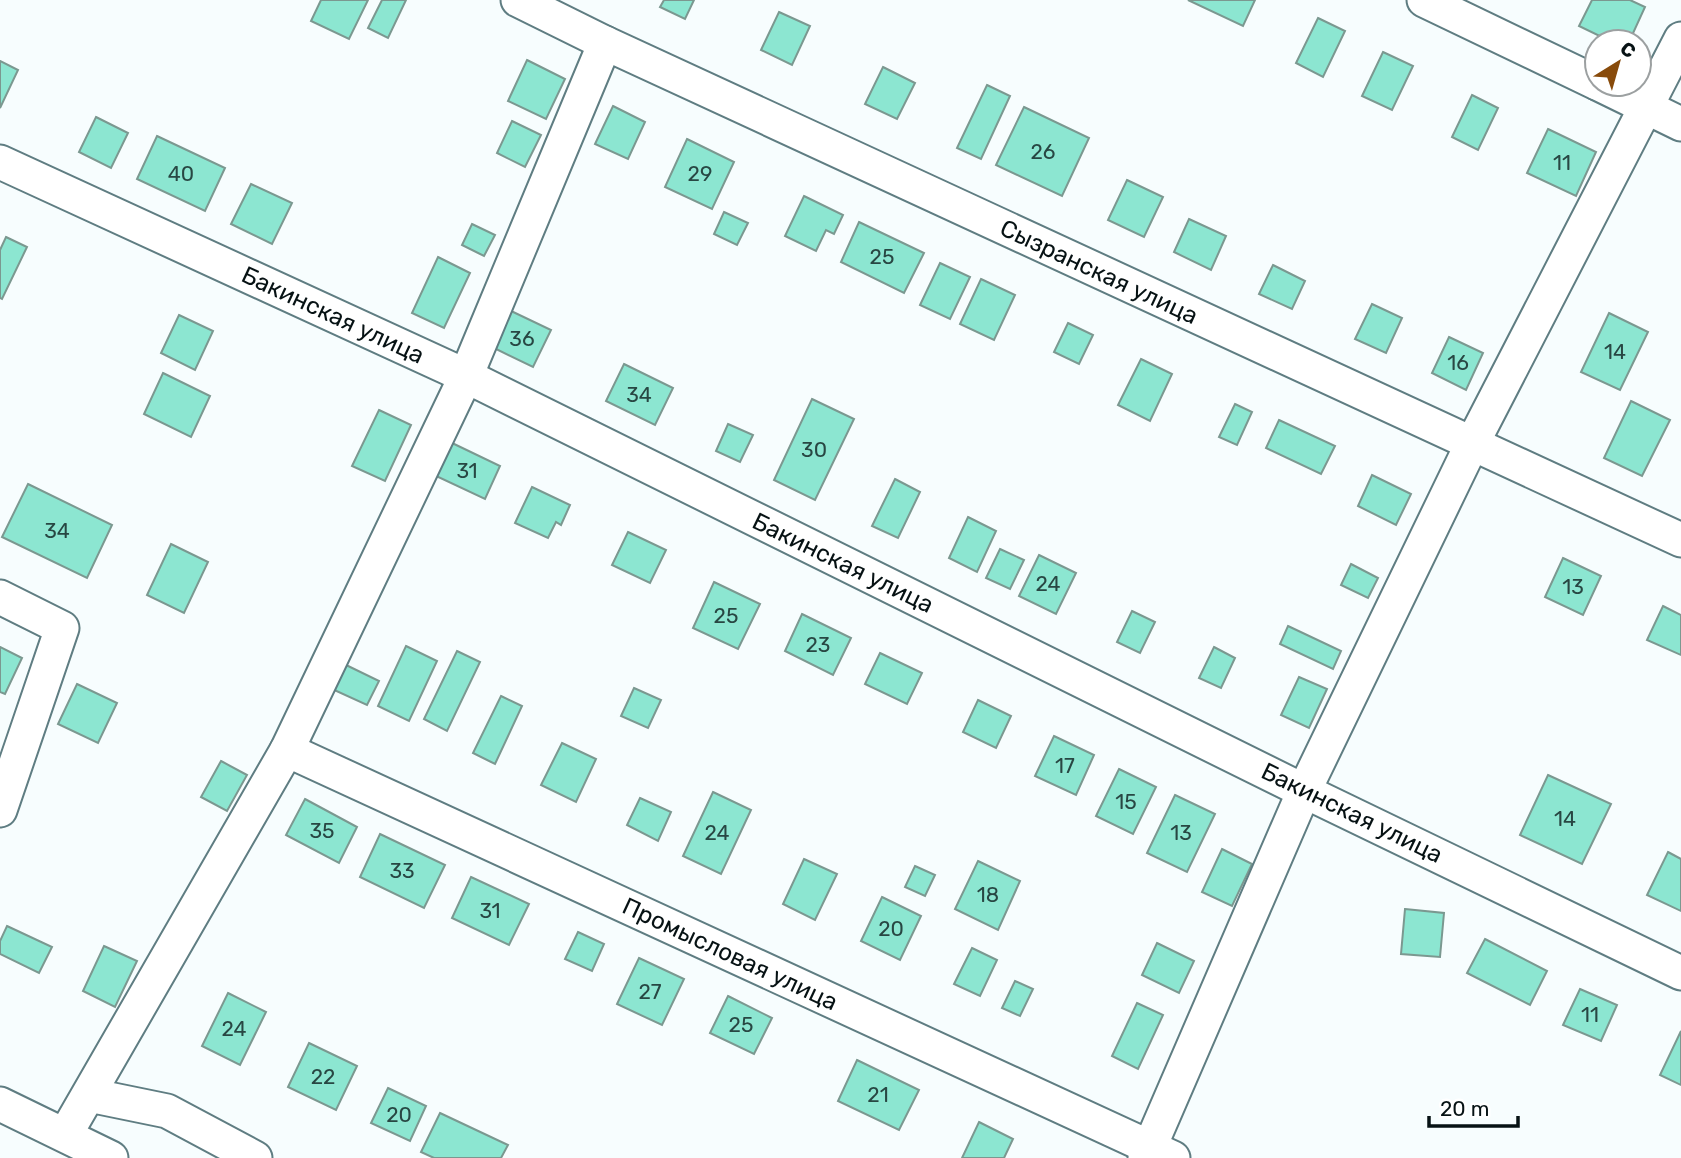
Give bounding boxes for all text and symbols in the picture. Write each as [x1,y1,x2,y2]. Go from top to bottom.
north arrow [1583,28,1653,98]
text: С [1616,37,1640,63]
house number: 26 [1031,139,1056,164]
house number: 11 [1553,150,1571,175]
house number: 40 [168,161,194,186]
house number: 29 [688,161,712,186]
street label: Сызранская улица [996,214,1202,330]
house number: 25 [870,244,894,269]
street label: Бакинская улица [237,260,429,370]
house number: 36 [509,326,535,351]
house number: 14 [1604,339,1626,364]
house number: 16 [1447,350,1469,375]
house number: 34 [626,382,652,407]
house number: 30 [801,437,827,462]
house number: 31 [456,458,478,483]
street label: Бакинская улица [748,507,938,619]
house number: 34 [44,518,70,543]
house number: 24 [1035,571,1061,596]
house number: 13 [1562,574,1584,599]
house number: 25 [714,603,738,628]
house number: 23 [806,632,830,657]
house number: 17 [1055,753,1075,778]
street label: Бакинская улица [1257,757,1447,869]
house number: 15 [1115,789,1137,814]
house number: 14 [1554,806,1576,831]
house number: 35 [309,818,335,843]
house number: 24 [704,820,730,845]
house number: 13 [1170,820,1192,845]
house number: 33 [389,858,415,883]
house number: 18 [977,882,999,907]
street label: Промысловая улица [618,892,842,1016]
house number: 31 [479,898,501,923]
house number: 20 [878,916,904,941]
house number: 27 [638,979,662,1004]
house number: 11 [1581,1002,1599,1027]
house number: 25 [729,1012,753,1037]
house number: 24 [221,1016,247,1041]
house number: 22 [311,1064,335,1089]
house number: 21 [867,1082,889,1107]
scale bar [1429,1084,1518,1128]
text: 20 m [1440,1096,1489,1121]
house number: 20 [386,1102,412,1127]

